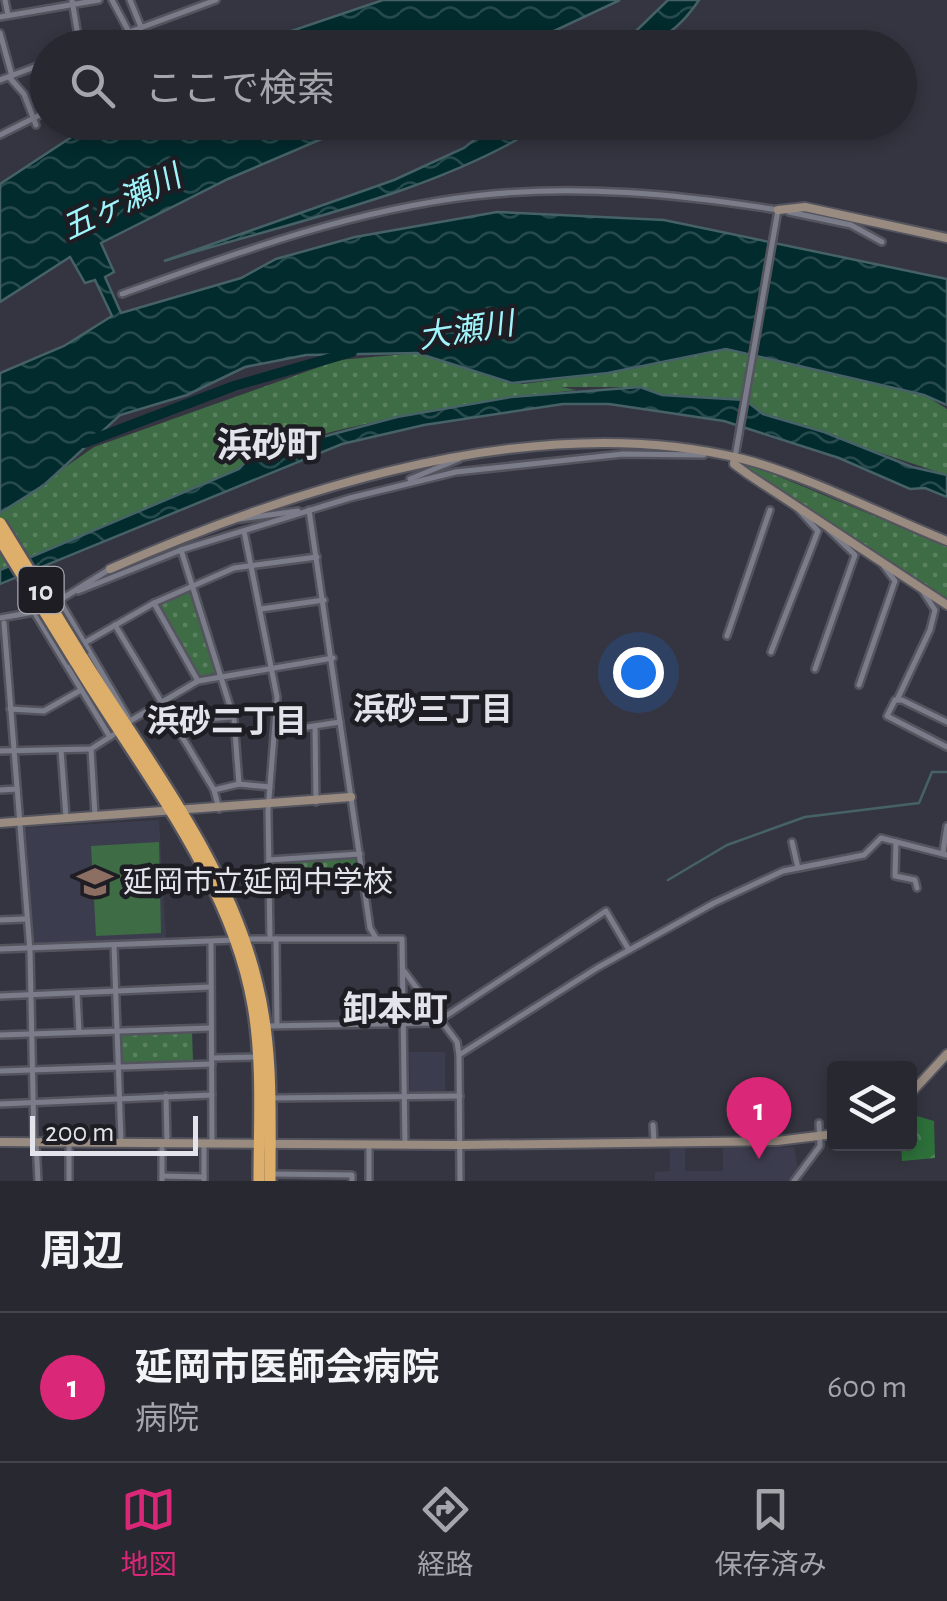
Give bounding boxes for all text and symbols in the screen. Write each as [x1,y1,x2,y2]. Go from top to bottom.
search box [30,30,917,140]
icon: search [65,58,120,113]
text: ここで検索 [145,71,335,109]
water label: 五ヶ瀬川 [56,158,189,245]
water label: 大瀬川 [416,306,519,354]
district label: 浜砂町 [216,427,322,464]
road number: 10 [18,567,64,613]
your location [613,647,664,698]
district label: 浜砂三丁目 [353,692,513,726]
district label: 浜砂二丁目 [147,704,307,738]
school or university icon: 延岡市立延岡中学校 [76,863,114,901]
place label: 延岡市立延岡中学校 [123,866,393,898]
district label: 卸本町 [342,990,448,1028]
map controls [827,1061,917,1151]
button: layers [827,1061,917,1151]
pin: 1 [726,1076,792,1159]
scale bar [30,1111,198,1156]
text: 200 m [45,1119,114,1147]
text: 周辺 [40,1231,124,1273]
text: 延岡市医師会病院 [135,1350,439,1388]
text: 1 [67,1371,78,1403]
text: 600 m [827,1371,907,1403]
text: 病院 [135,1403,199,1435]
tab: 地図 [120,1482,177,1583]
tab: 経路 [417,1482,474,1583]
tab: 保存済み [714,1482,827,1583]

